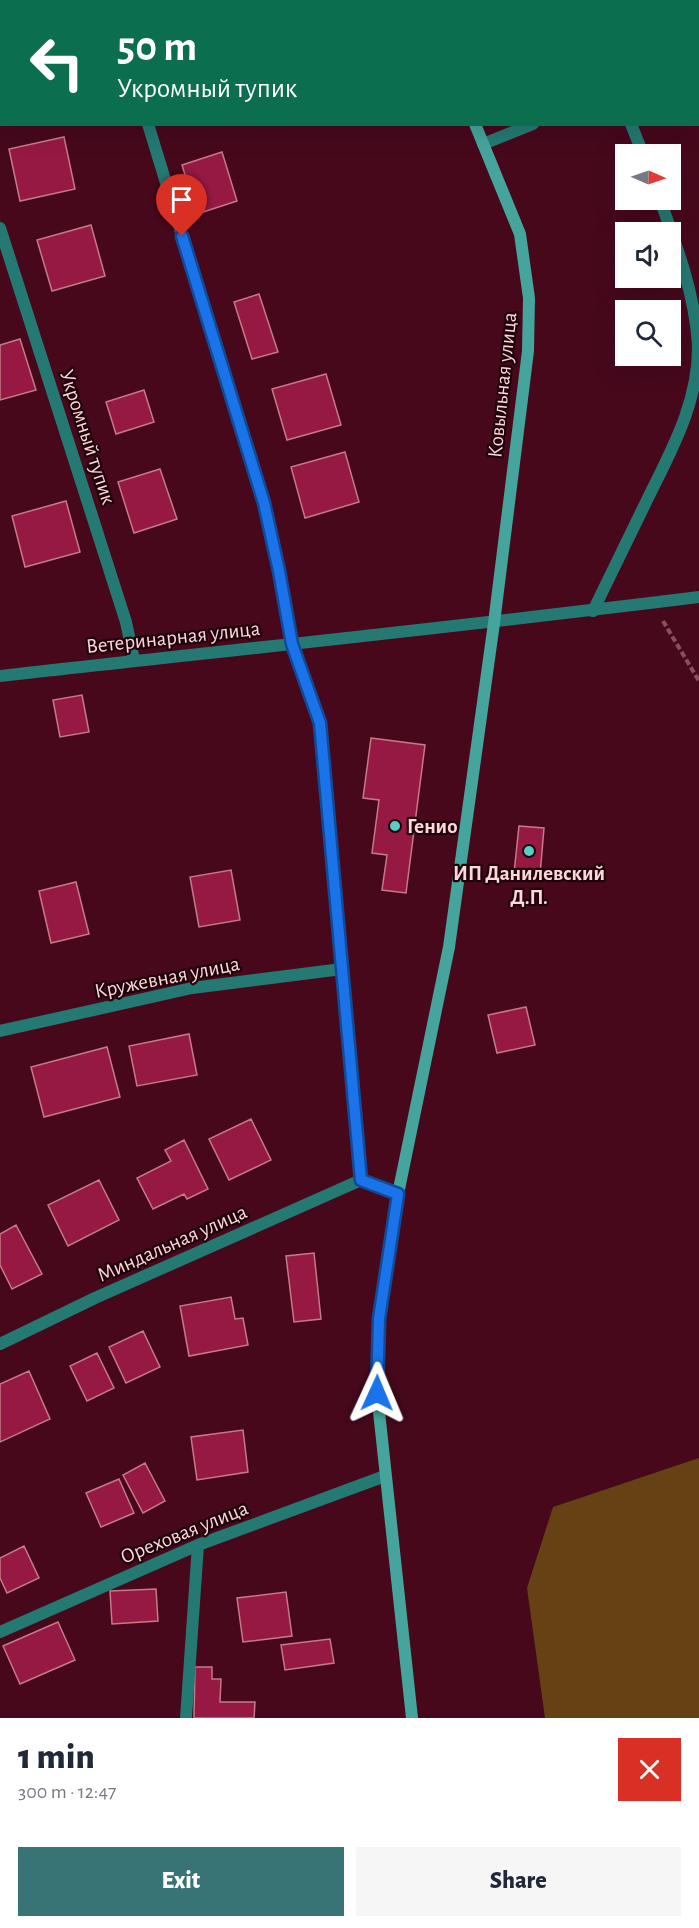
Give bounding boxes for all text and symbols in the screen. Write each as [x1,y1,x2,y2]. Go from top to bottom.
icon: left [18,24,96,102]
text: 50 m [117,26,197,68]
text: Укромный тупик [117,75,297,102]
north arrow [615,144,681,210]
map controls [615,144,681,366]
pin [156,174,207,236]
icon: arrive [165,183,198,216]
button: sound [615,222,681,288]
button: search [615,300,681,366]
street label: Ковыльная улица [484,311,521,459]
street label: Укромный тупик [56,367,119,507]
street label: Ветеринарная улица [85,618,261,657]
place label: Генио [407,816,457,837]
marker: Генио [388,819,402,833]
marker: ИП Данилевский Д.П. [522,844,536,858]
place label: ИП Данилевский Д.П. [453,863,605,908]
street label: Кружевная улица [93,953,242,1002]
street label: Миндальная улица [94,1201,251,1286]
position arrow [345,1361,409,1425]
street label: Ореховая улица [117,1497,251,1568]
button: close [618,1738,681,1801]
text: 1 min [18,1739,95,1775]
text: 300 m · 12:47 [18,1782,116,1802]
button: Exit [18,1847,344,1916]
button: Share [356,1847,681,1916]

